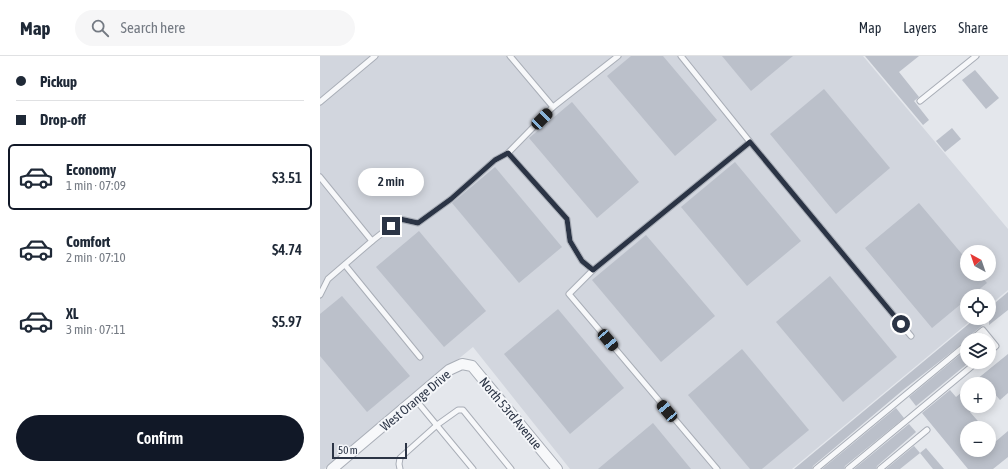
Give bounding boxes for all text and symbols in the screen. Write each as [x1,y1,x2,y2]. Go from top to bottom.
search box [75,10,355,46]
text: Map [20,17,51,39]
icon: search [89,17,111,39]
text: Search here [121,19,185,36]
text: Map [859,20,881,36]
text: Layers [903,20,936,36]
text: Share [958,20,988,36]
text: Pickup [40,73,77,90]
car [529,106,555,132]
text: Drop-off [40,111,86,128]
icon: car [18,159,54,195]
text: Economy [66,161,116,178]
callout: 2 min [358,168,424,196]
text: $3.51 [272,169,302,186]
text: 2 min [378,174,404,189]
text: 1 min · 07:09 [66,178,126,193]
route end [382,217,400,235]
icon: car [18,231,54,267]
text: Comfort [66,233,110,250]
text: $4.74 [272,241,302,258]
north arrow [960,245,996,281]
map controls [960,245,996,457]
text: 2 min · 07:10 [66,250,126,265]
button: locate [960,289,996,325]
icon: car [18,303,54,339]
text: XL [66,305,79,322]
text: $5.97 [272,313,302,330]
route start [892,315,910,333]
text: 3 min · 07:11 [66,322,126,337]
car [596,327,620,353]
button: layers [960,333,996,369]
street label: West Orange Drive [377,367,453,434]
street label: North 53rd Avenue [476,374,545,452]
button: + [960,377,996,413]
car [655,398,679,424]
button: Confirm [16,415,304,461]
button: − [960,421,996,457]
scale bar [332,441,407,460]
text: 50 m [338,444,358,456]

